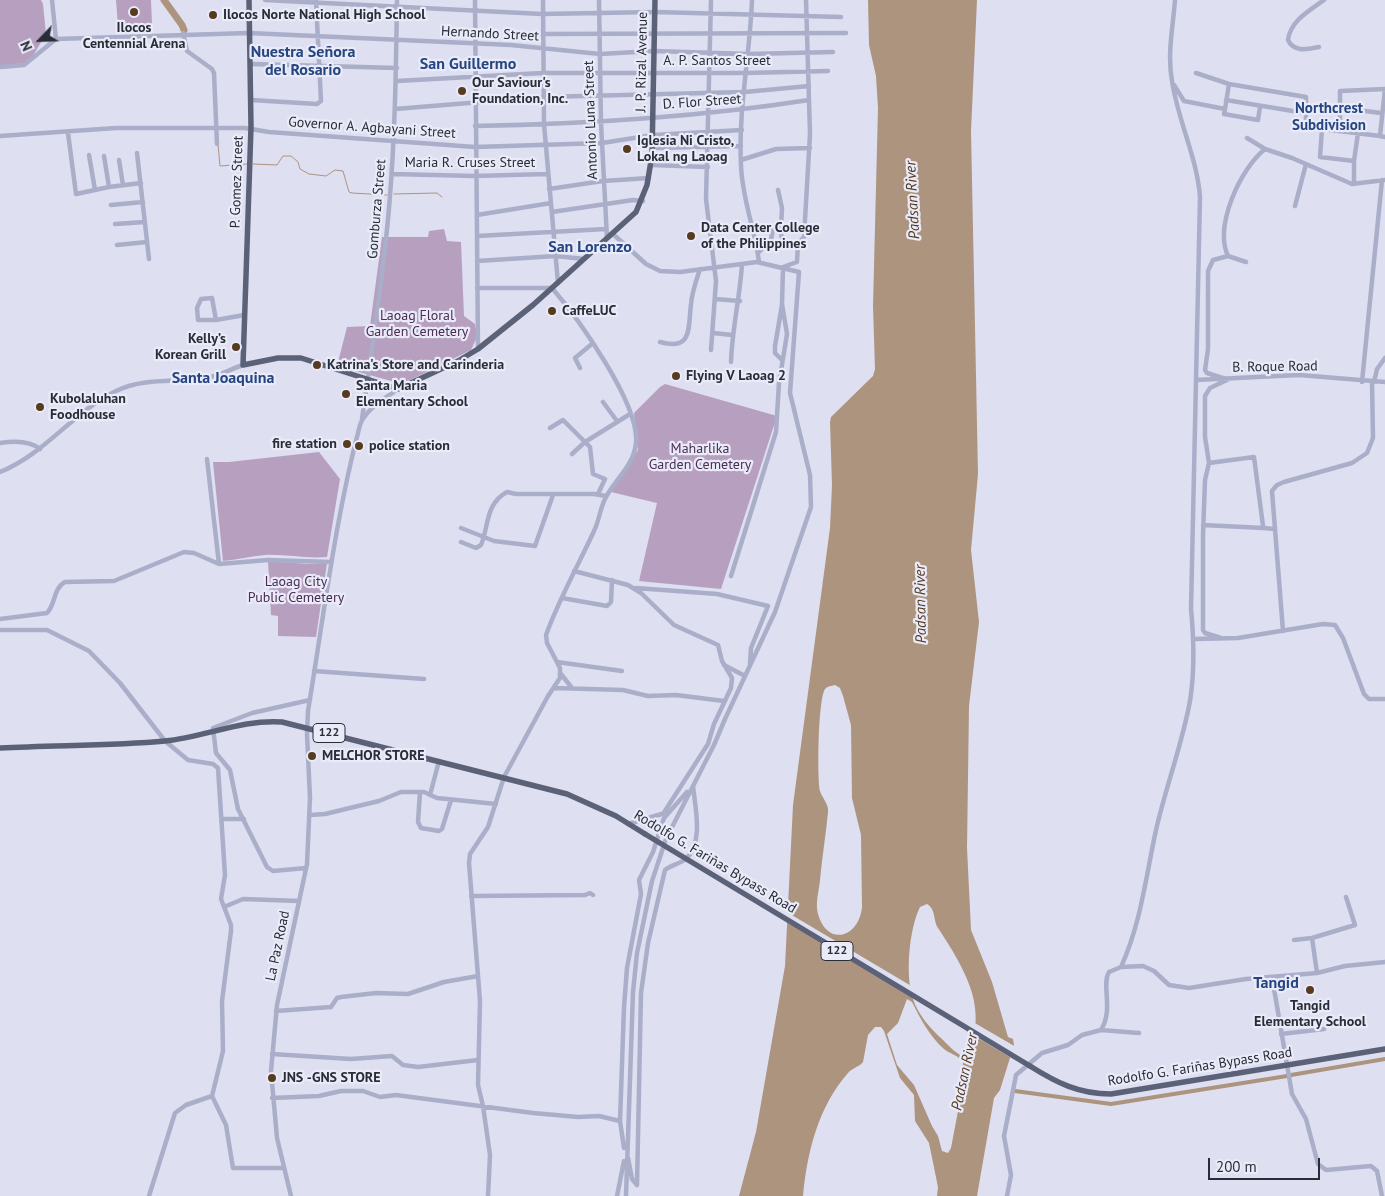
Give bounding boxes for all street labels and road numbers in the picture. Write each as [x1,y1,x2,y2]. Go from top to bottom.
street label: J. P. Rizal Avenue [633,12,651,112]
street label: Hernando Street [441,23,539,45]
street label: A. P. Santos Street [663,53,771,69]
street label: Antonio Luna Street [581,60,601,180]
street label: D. Flor Street [662,91,742,113]
street label: Governor A. Agbayani Street [288,114,456,142]
street label: P. Gomez Street [227,135,247,229]
street label: Maria R. Cruses Street [405,155,535,171]
street label: Gomburza Street [364,158,390,260]
street label: B. Roque Road [1232,358,1318,376]
road number: 122 [313,724,345,742]
street label: Rodolfo G. Fariñas Bypass Road [631,807,799,917]
street label: La Paz Road [262,909,294,983]
road number: 122 [821,941,853,960]
street label: Rodolfo G. Fariñas Bypass Road [1107,1044,1293,1090]

